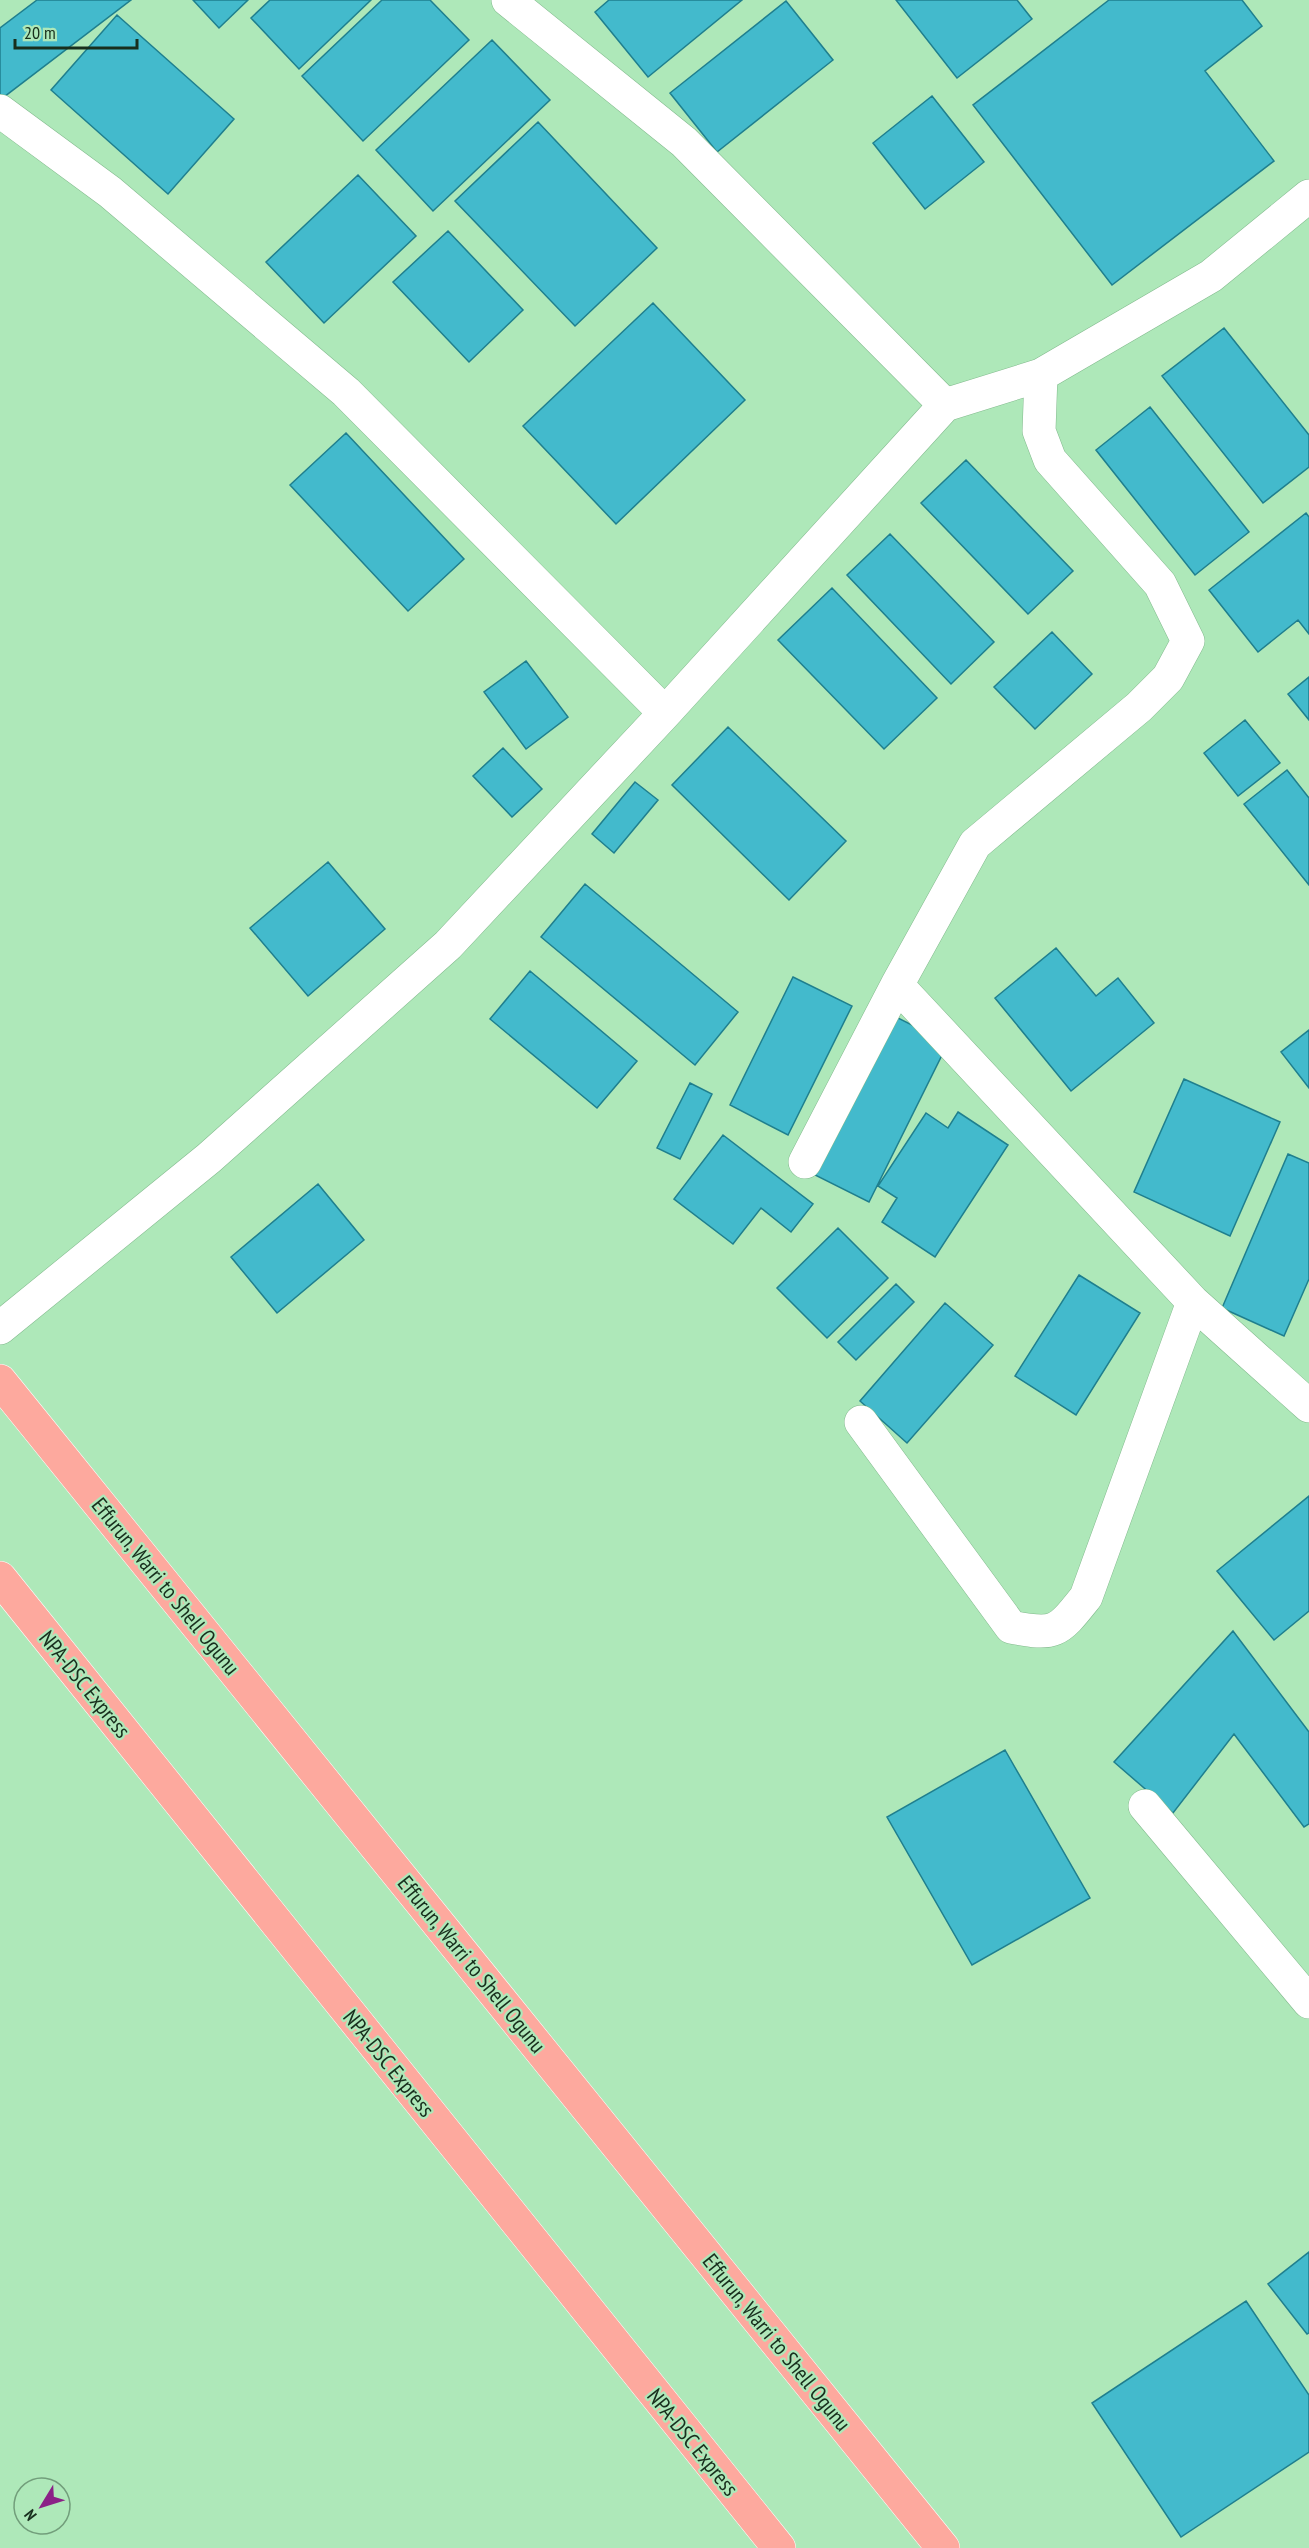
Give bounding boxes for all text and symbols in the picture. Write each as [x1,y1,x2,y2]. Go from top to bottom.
scale bar [15,12,136,50]
text: 20 m [24,21,56,44]
street label: Effurun, Warri to Shell Ogunu [86,1492,246,1680]
street label: NPA-DSC Express [33,1625,137,1743]
street label: Effurun, Warri to Shell Ogunu [392,1870,552,2058]
street label: NPA-DSC Express [337,2004,441,2122]
street label: Effurun, Warri to Shell Ogunu [697,2248,857,2436]
street label: NPA-DSC Express [641,2383,745,2501]
north arrow [12,2476,72,2536]
text: N [20,2506,41,2525]

